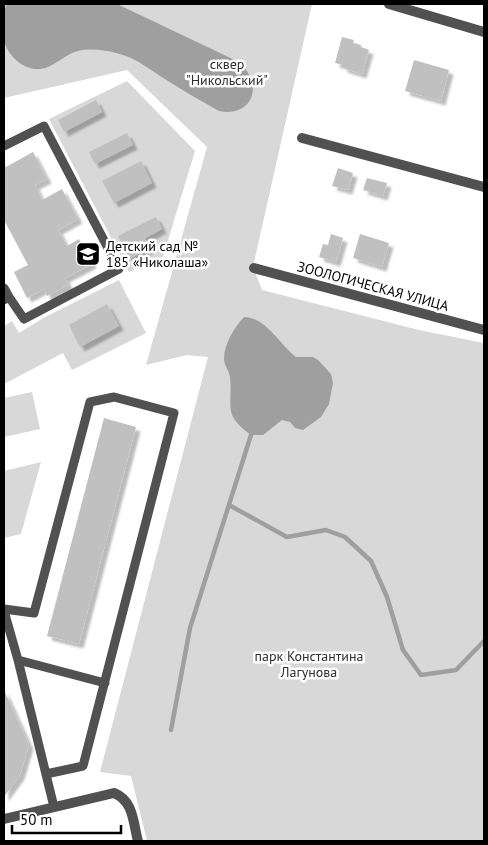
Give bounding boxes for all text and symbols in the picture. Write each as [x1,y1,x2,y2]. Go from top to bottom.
park label: сквер "Никольский" [186,55,268,89]
place label: Детский сад № 185 «Николаша» [106,237,209,271]
school or university icon: Детский сад № 185 «Николаша» [75,241,101,267]
street label: ЗООЛОГИЧЕСКАЯ УЛИЦА [295,257,451,315]
park label: парк Константина Лагунова [254,647,364,681]
scale bar [12,802,121,834]
text: 50 m [20,810,53,829]

